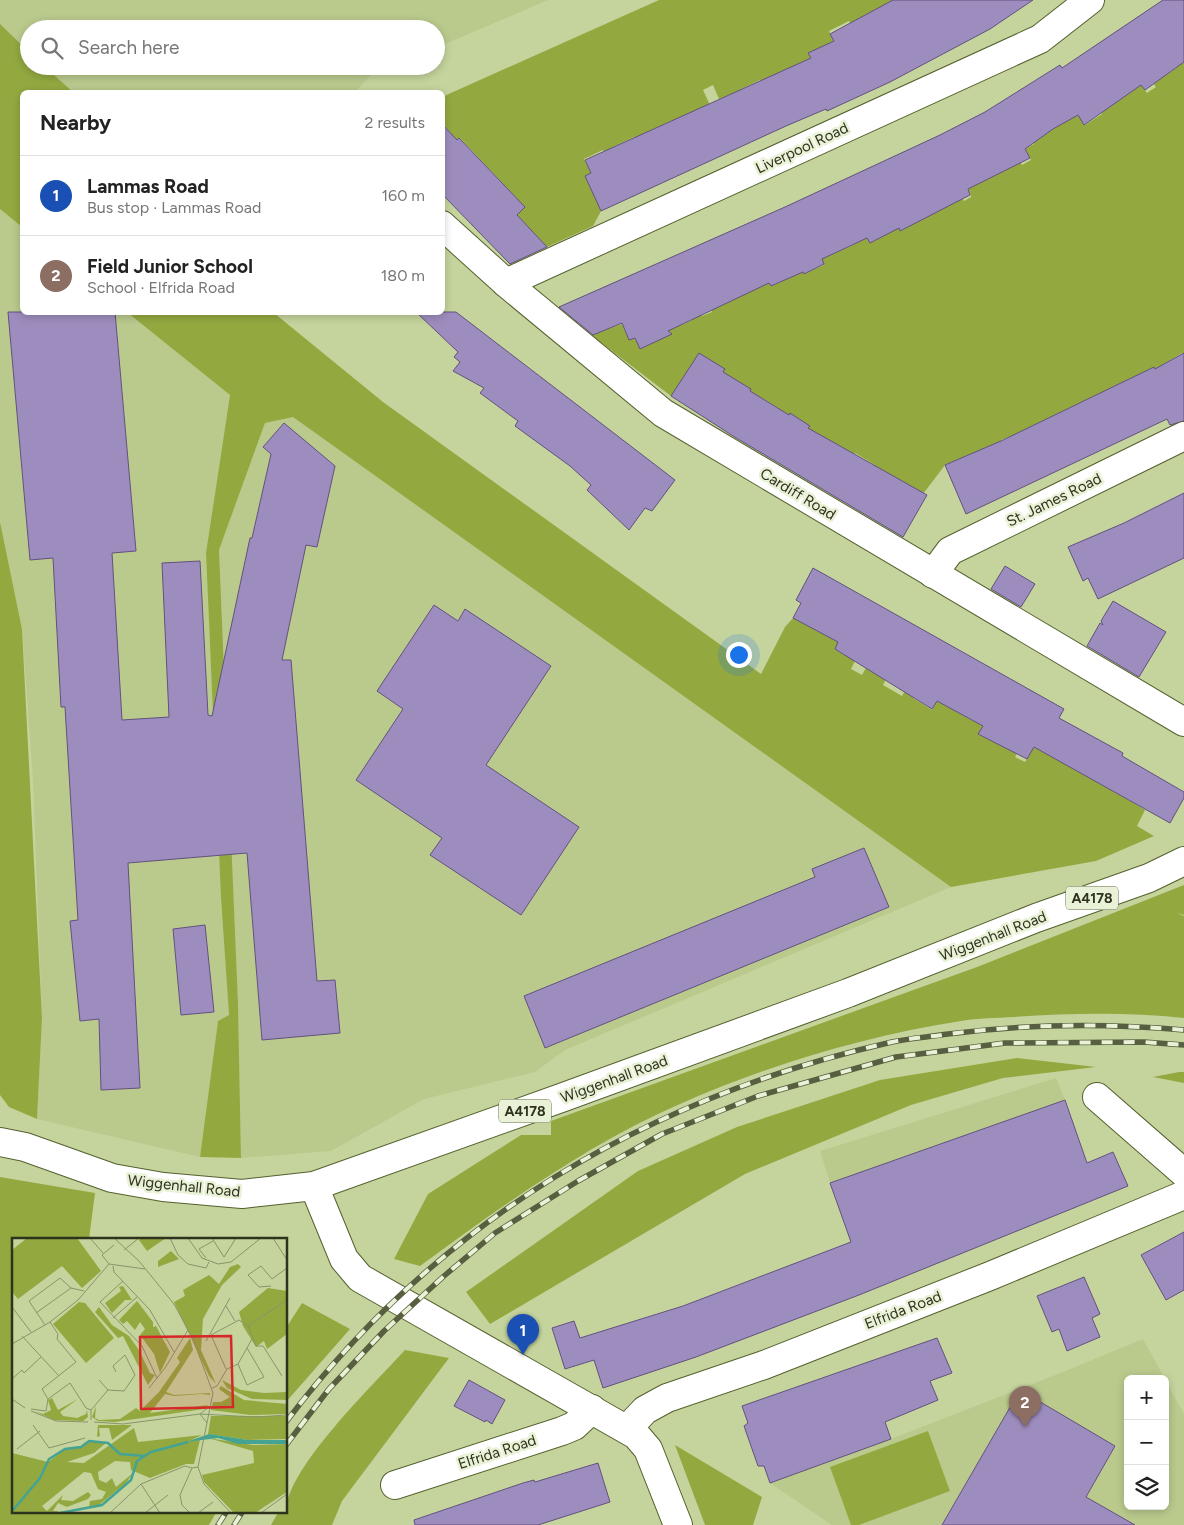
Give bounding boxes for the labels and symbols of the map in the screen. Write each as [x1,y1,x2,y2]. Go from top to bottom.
street label: Liverpool Road [753,119,851,177]
street label: Cardiff Road [757,464,839,524]
street label: St. James Road [1004,469,1104,531]
your location [726,642,752,668]
road number: A4178 [1066,886,1118,910]
street label: Wiggenhall Road [937,907,1049,965]
street label: Wiggenhall Road [558,1051,670,1107]
road number: A4178 [499,1100,551,1122]
street label: Wiggenhall Road [127,1171,241,1201]
inset map [12,1238,288,1512]
street label: Elfrida Road [862,1287,944,1333]
pin: 1 [507,1314,539,1355]
pin: 2 [1009,1386,1041,1427]
street label: Elfrida Road [456,1431,538,1473]

